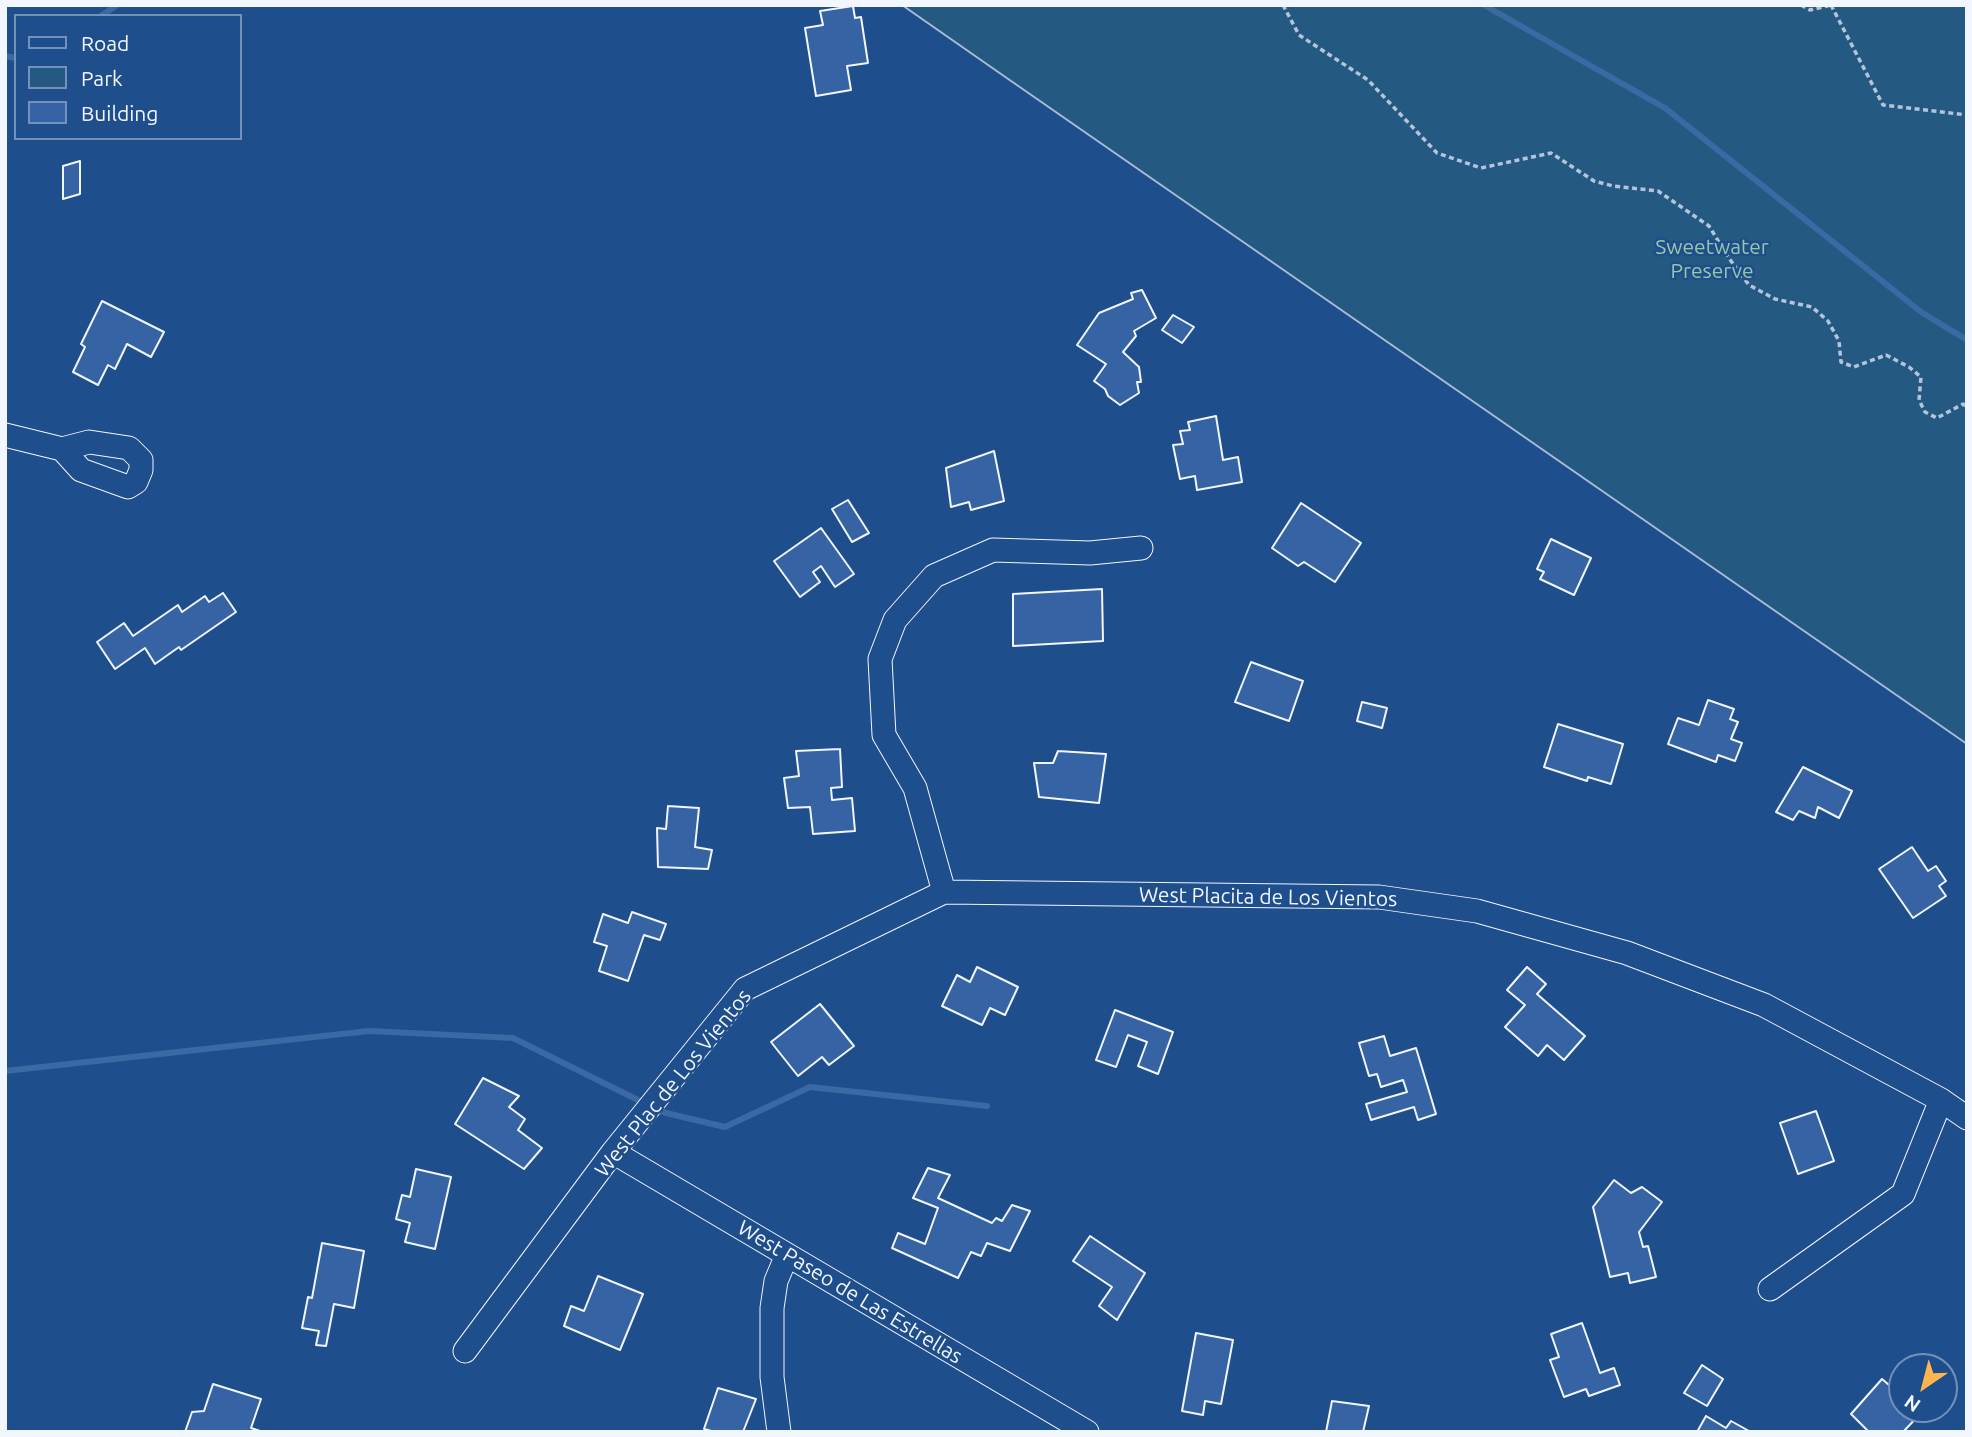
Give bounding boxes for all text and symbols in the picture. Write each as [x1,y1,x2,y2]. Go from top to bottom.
legend [14,14,242,140]
text: Road [81,31,129,55]
text: Park [81,66,123,90]
text: Building [81,101,158,125]
park label: Sweetwater Preserve [1655,234,1769,284]
street label: West Placita de Los Vientos [1139,882,1397,912]
street label: West Plac de Los Vientos [590,984,756,1182]
street label: West Paseo de Las Estrellas [733,1215,967,1369]
north arrow [1888,1353,1958,1423]
text: N [1900,1390,1924,1417]

